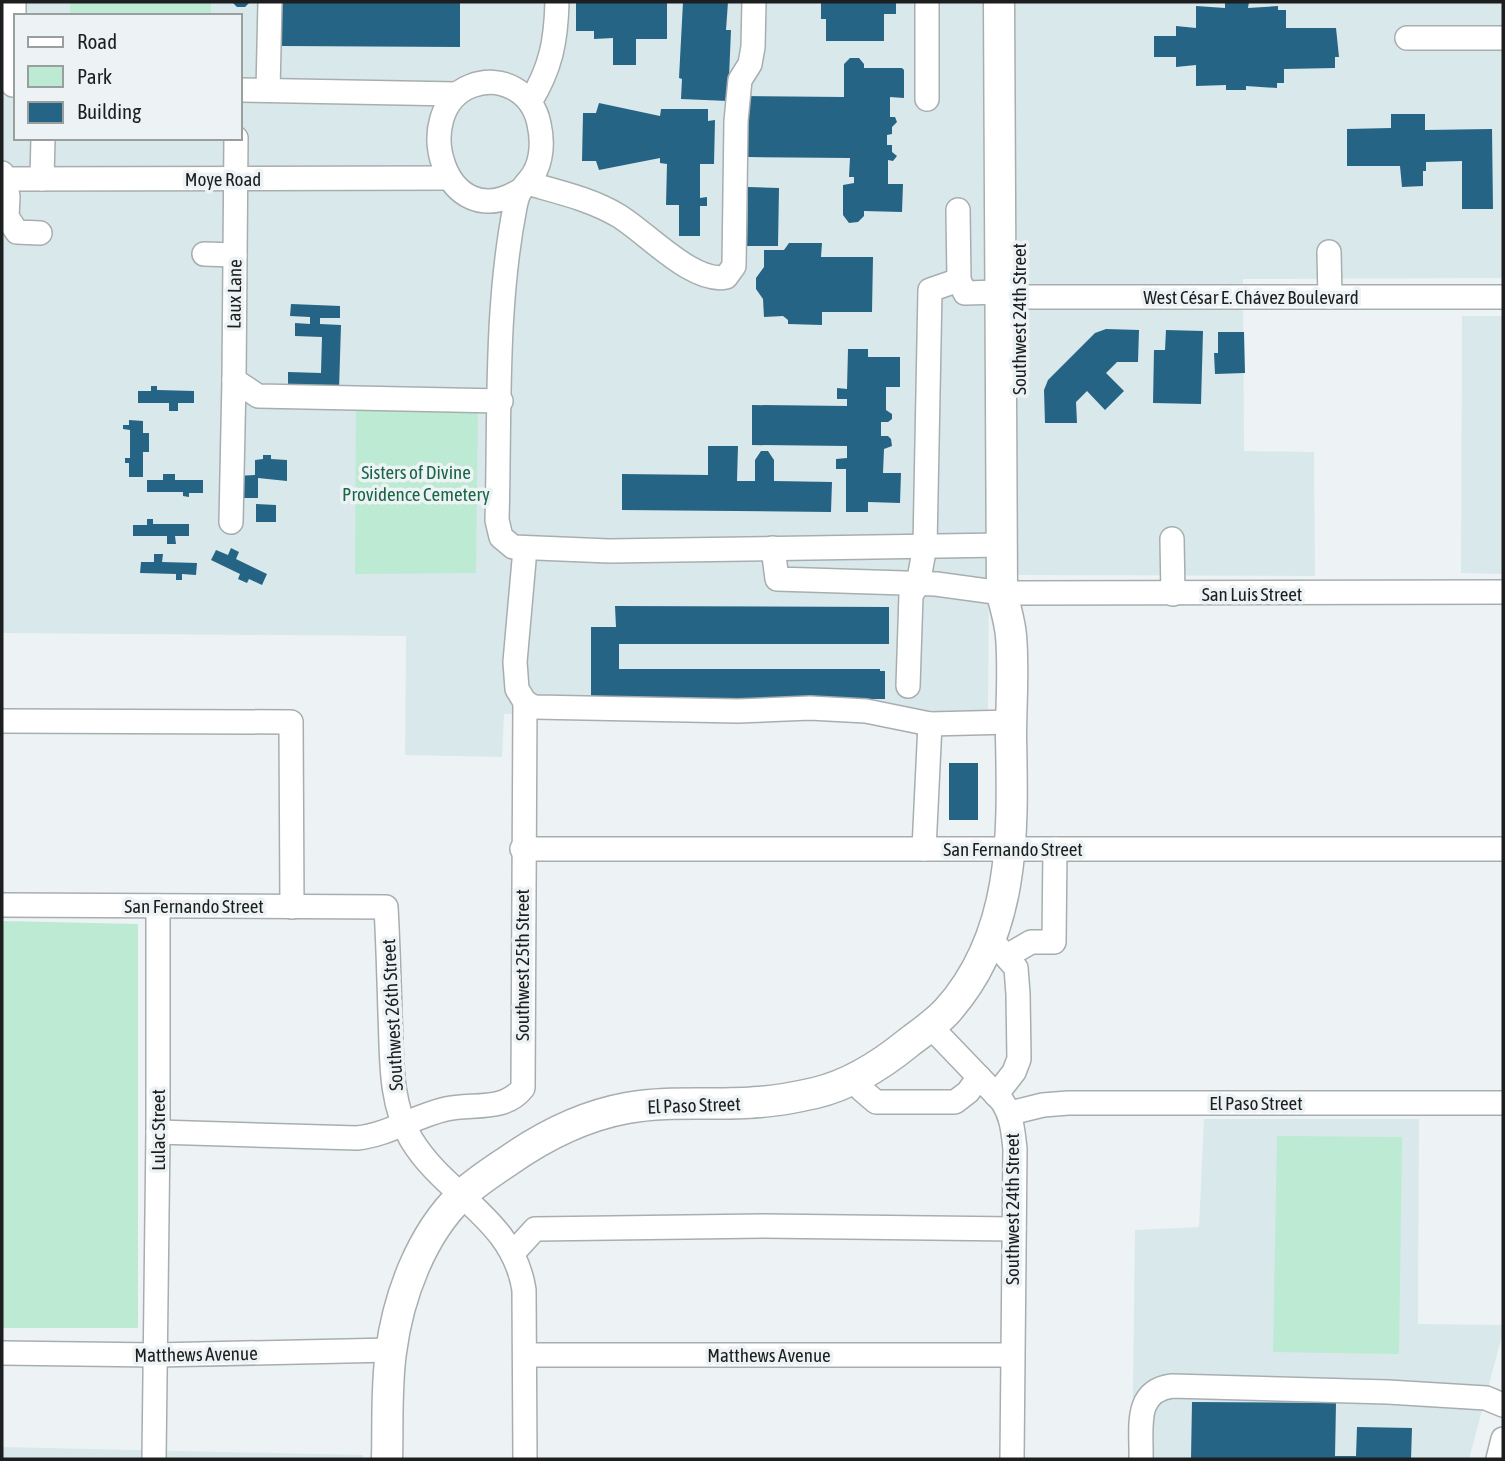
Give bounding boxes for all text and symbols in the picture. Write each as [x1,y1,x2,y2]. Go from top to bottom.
legend [14,14,242,140]
text: Road [77,29,117,53]
text: Park [77,64,112,88]
text: Building [77,99,141,123]
street label: Moye Road [185,168,261,190]
street label: Southwest 24th Street [1008,243,1030,395]
street label: Laux Lane [222,259,246,329]
street label: West César E. Chávez Boulevard [1143,286,1359,308]
park label: Sisters of Divine Providence Cemetery [342,461,490,505]
street label: San Luis Street [1202,583,1302,605]
street label: San Fernando Street [943,838,1083,860]
street label: Southwest 25th Street [511,889,533,1041]
street label: San Fernando Street [124,895,264,917]
street label: Southwest 26th Street [377,938,407,1092]
street label: Lulac Street [147,1089,169,1171]
street label: El Paso Street [647,1092,741,1118]
street label: El Paso Street [1209,1092,1303,1114]
street label: Southwest 24th Street [1001,1133,1023,1285]
street label: Matthews Avenue [134,1342,258,1366]
street label: Matthews Avenue [707,1344,831,1366]

